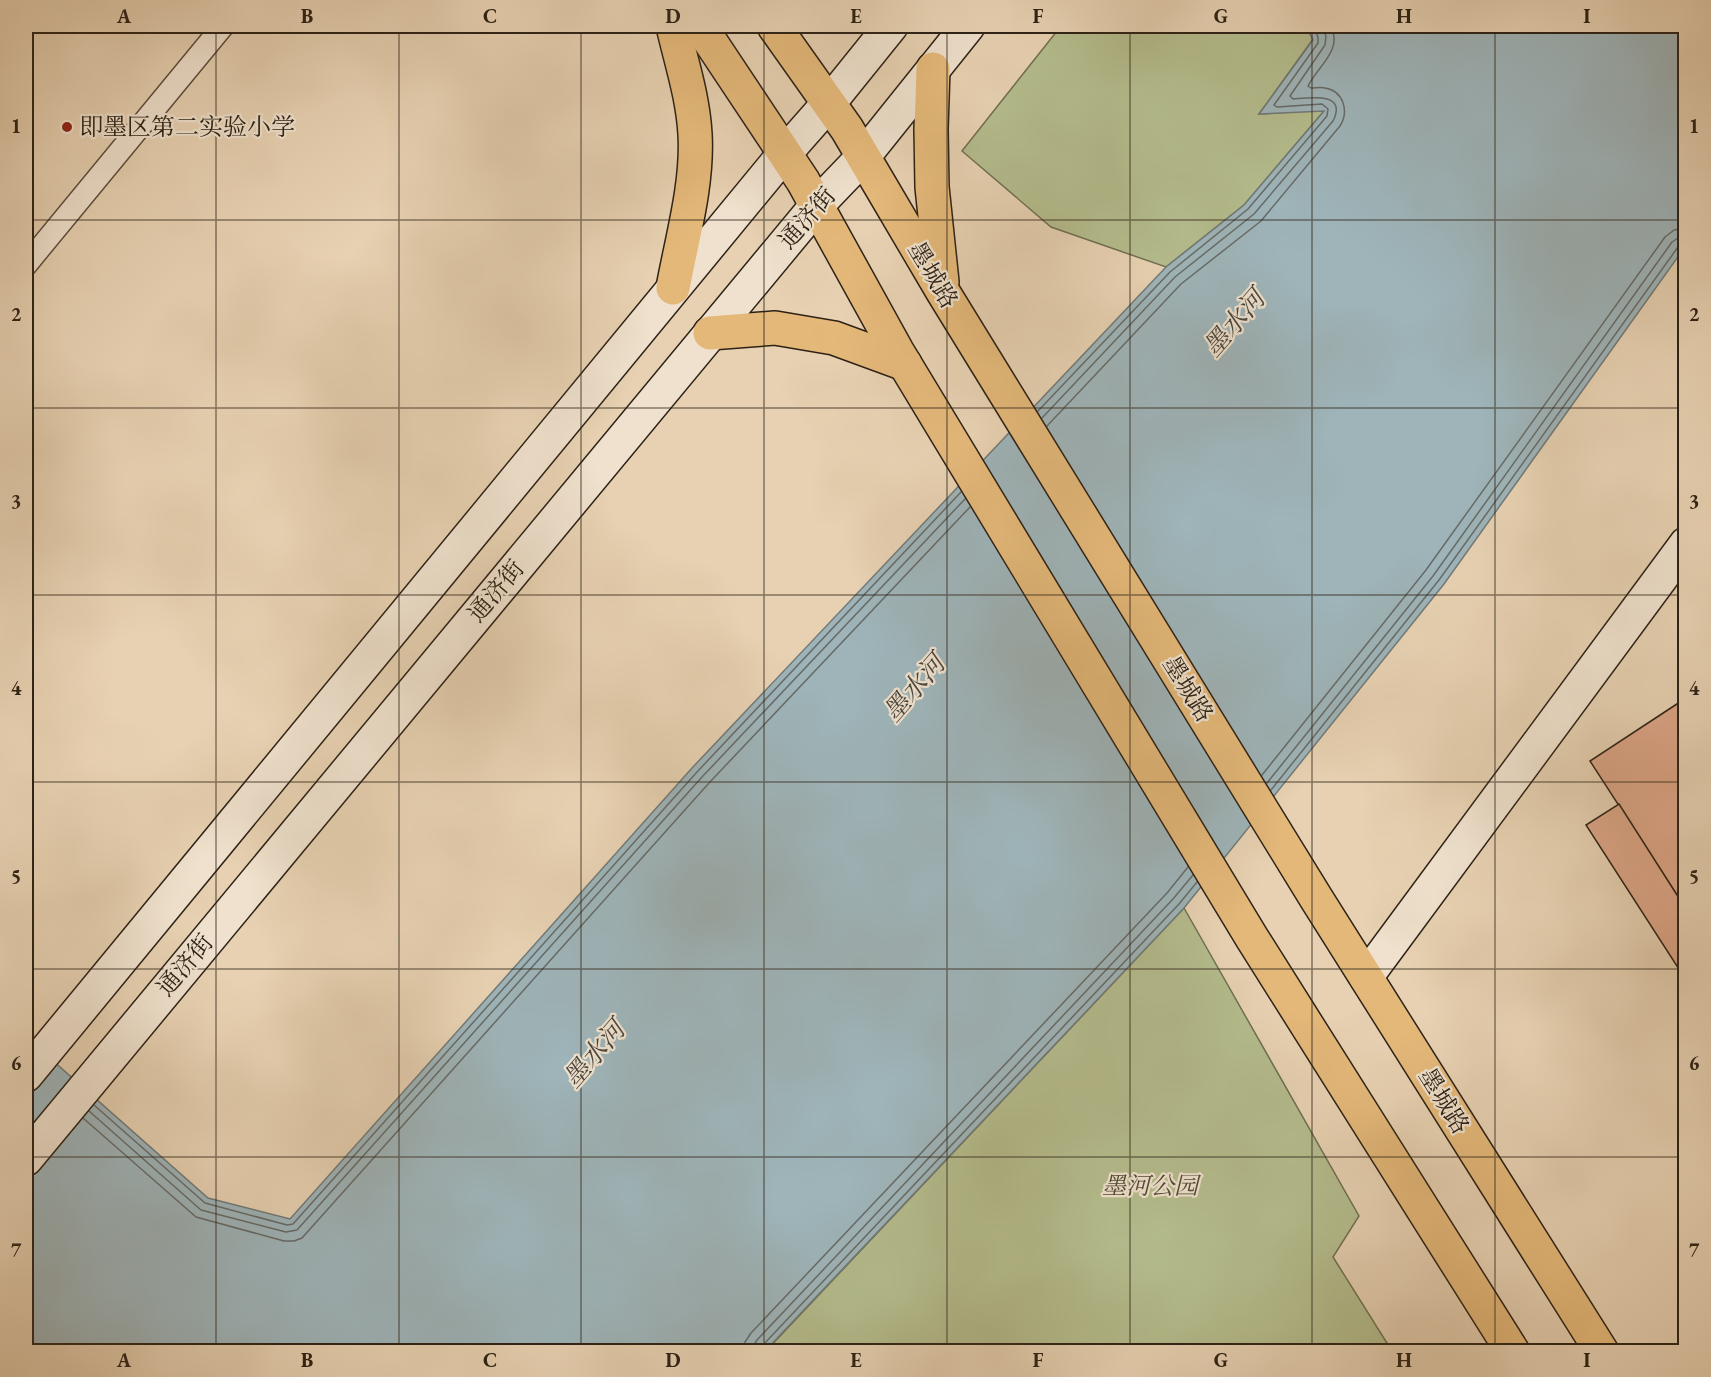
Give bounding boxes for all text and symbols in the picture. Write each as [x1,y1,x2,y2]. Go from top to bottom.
text: A [116,3,132,29]
text: B [301,3,313,29]
text: C [483,3,497,29]
text: D [665,3,681,29]
text: E [850,3,862,29]
text: F [1033,3,1044,29]
text: G [1214,3,1228,29]
text: H [1396,3,1412,29]
text: I [1583,3,1591,29]
place label: 即墨区第二实验小学 [79,111,295,142]
text: 1 [11,113,21,139]
text: 1 [1689,113,1699,139]
marker: 即墨区第二实验小学 [60,120,74,134]
street label: 通济街 [771,180,842,255]
street label: 墨城路 [902,236,965,314]
water label: 墨水河 [1196,279,1275,364]
text: 2 [11,301,22,327]
text: 2 [1689,301,1700,327]
text: 3 [11,488,21,514]
text: 3 [1689,488,1699,514]
street label: 通济街 [461,553,531,628]
water label: 墨水河 [876,644,955,729]
street label: 墨城路 [1156,650,1221,727]
text: 4 [11,675,22,701]
text: 4 [1689,675,1700,701]
text: 5 [11,863,21,889]
text: 5 [1689,863,1699,889]
street label: 通济街 [150,927,220,1002]
water label: 墨水河 [556,1010,635,1095]
text: 6 [11,1050,22,1076]
text: 6 [1689,1050,1700,1076]
street label: 墨城路 [1412,1062,1477,1139]
park label: 墨河公园 [1102,1170,1202,1201]
text: 7 [11,1237,22,1263]
text: 7 [1689,1237,1700,1263]
text: A [116,1347,132,1373]
text: B [301,1347,313,1373]
text: C [483,1347,497,1373]
text: D [665,1347,681,1373]
text: E [850,1347,862,1373]
text: F [1033,1347,1044,1373]
text: G [1214,1347,1228,1373]
text: H [1396,1347,1412,1373]
text: I [1583,1347,1591,1373]

